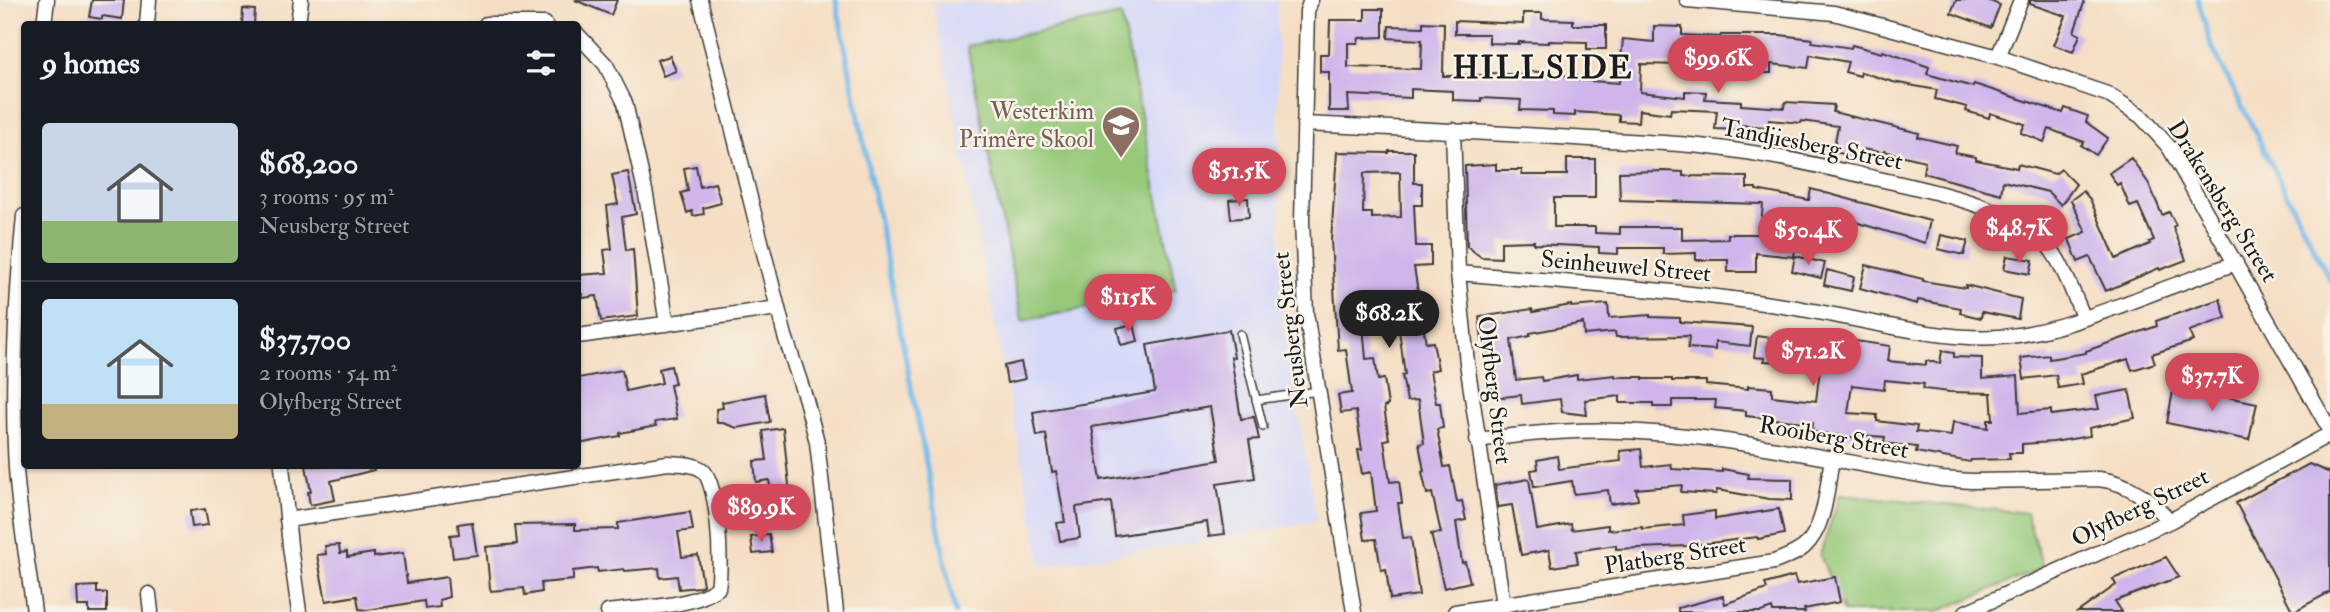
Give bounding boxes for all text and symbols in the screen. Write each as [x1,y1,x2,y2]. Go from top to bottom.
pin: $99.6K [1661,36,1775,95]
text: $99.6K [1684,43,1752,72]
icon: filters [522,44,560,82]
text: 9 homes [42,45,140,82]
district label: HILLSIDE [1453,48,1634,88]
place label: Westerkim Primêre Skool [959,96,1094,155]
school or university icon: Westerkim Primêre Skool [1100,104,1142,159]
street label: Tandjiesberg Street [1718,112,1906,177]
street label: Drakensberg Street [2160,114,2285,288]
text: $68,200 [259,145,358,182]
pin: $51.5K [1182,148,1296,208]
icon: home [98,151,182,235]
text: $51.5K [1208,156,1270,185]
text: 3 rooms · 95 m² [259,182,394,211]
pin: $48.7K [1962,205,2076,265]
pin: $50.4K [1751,208,1865,267]
text: Neusberg Street [259,211,409,240]
text: $48.7K [1986,213,2052,242]
text: $50.4K [1774,215,1842,244]
street label: Seinheuwel Street [1540,244,1713,289]
street label: Neusberg Street [1266,250,1315,410]
pin: $115K [1079,274,1177,334]
text: $115K [1100,282,1156,311]
pin: $68.2K [1332,290,1446,350]
text: $68.2K [1355,298,1423,327]
street label: Olyfberg Street [1470,314,1519,466]
text: $37,700 [259,321,351,358]
icon: home [98,327,182,411]
pin: $71.2K [1756,328,1870,388]
text: $71.2K [1781,336,1845,365]
pin: $37.7K [2155,354,2269,413]
text: 2 rooms · 54 m² [259,358,397,387]
text: $37.7K [2181,361,2243,390]
text: Olyfberg Street [259,387,402,416]
street label: Rooiberg Street [1757,409,1911,466]
street label: Olyfberg Street [2066,461,2214,554]
pin: $89.9K [704,484,818,544]
text: $89.9K [727,492,795,521]
street label: Platberg Street [1602,529,1748,582]

